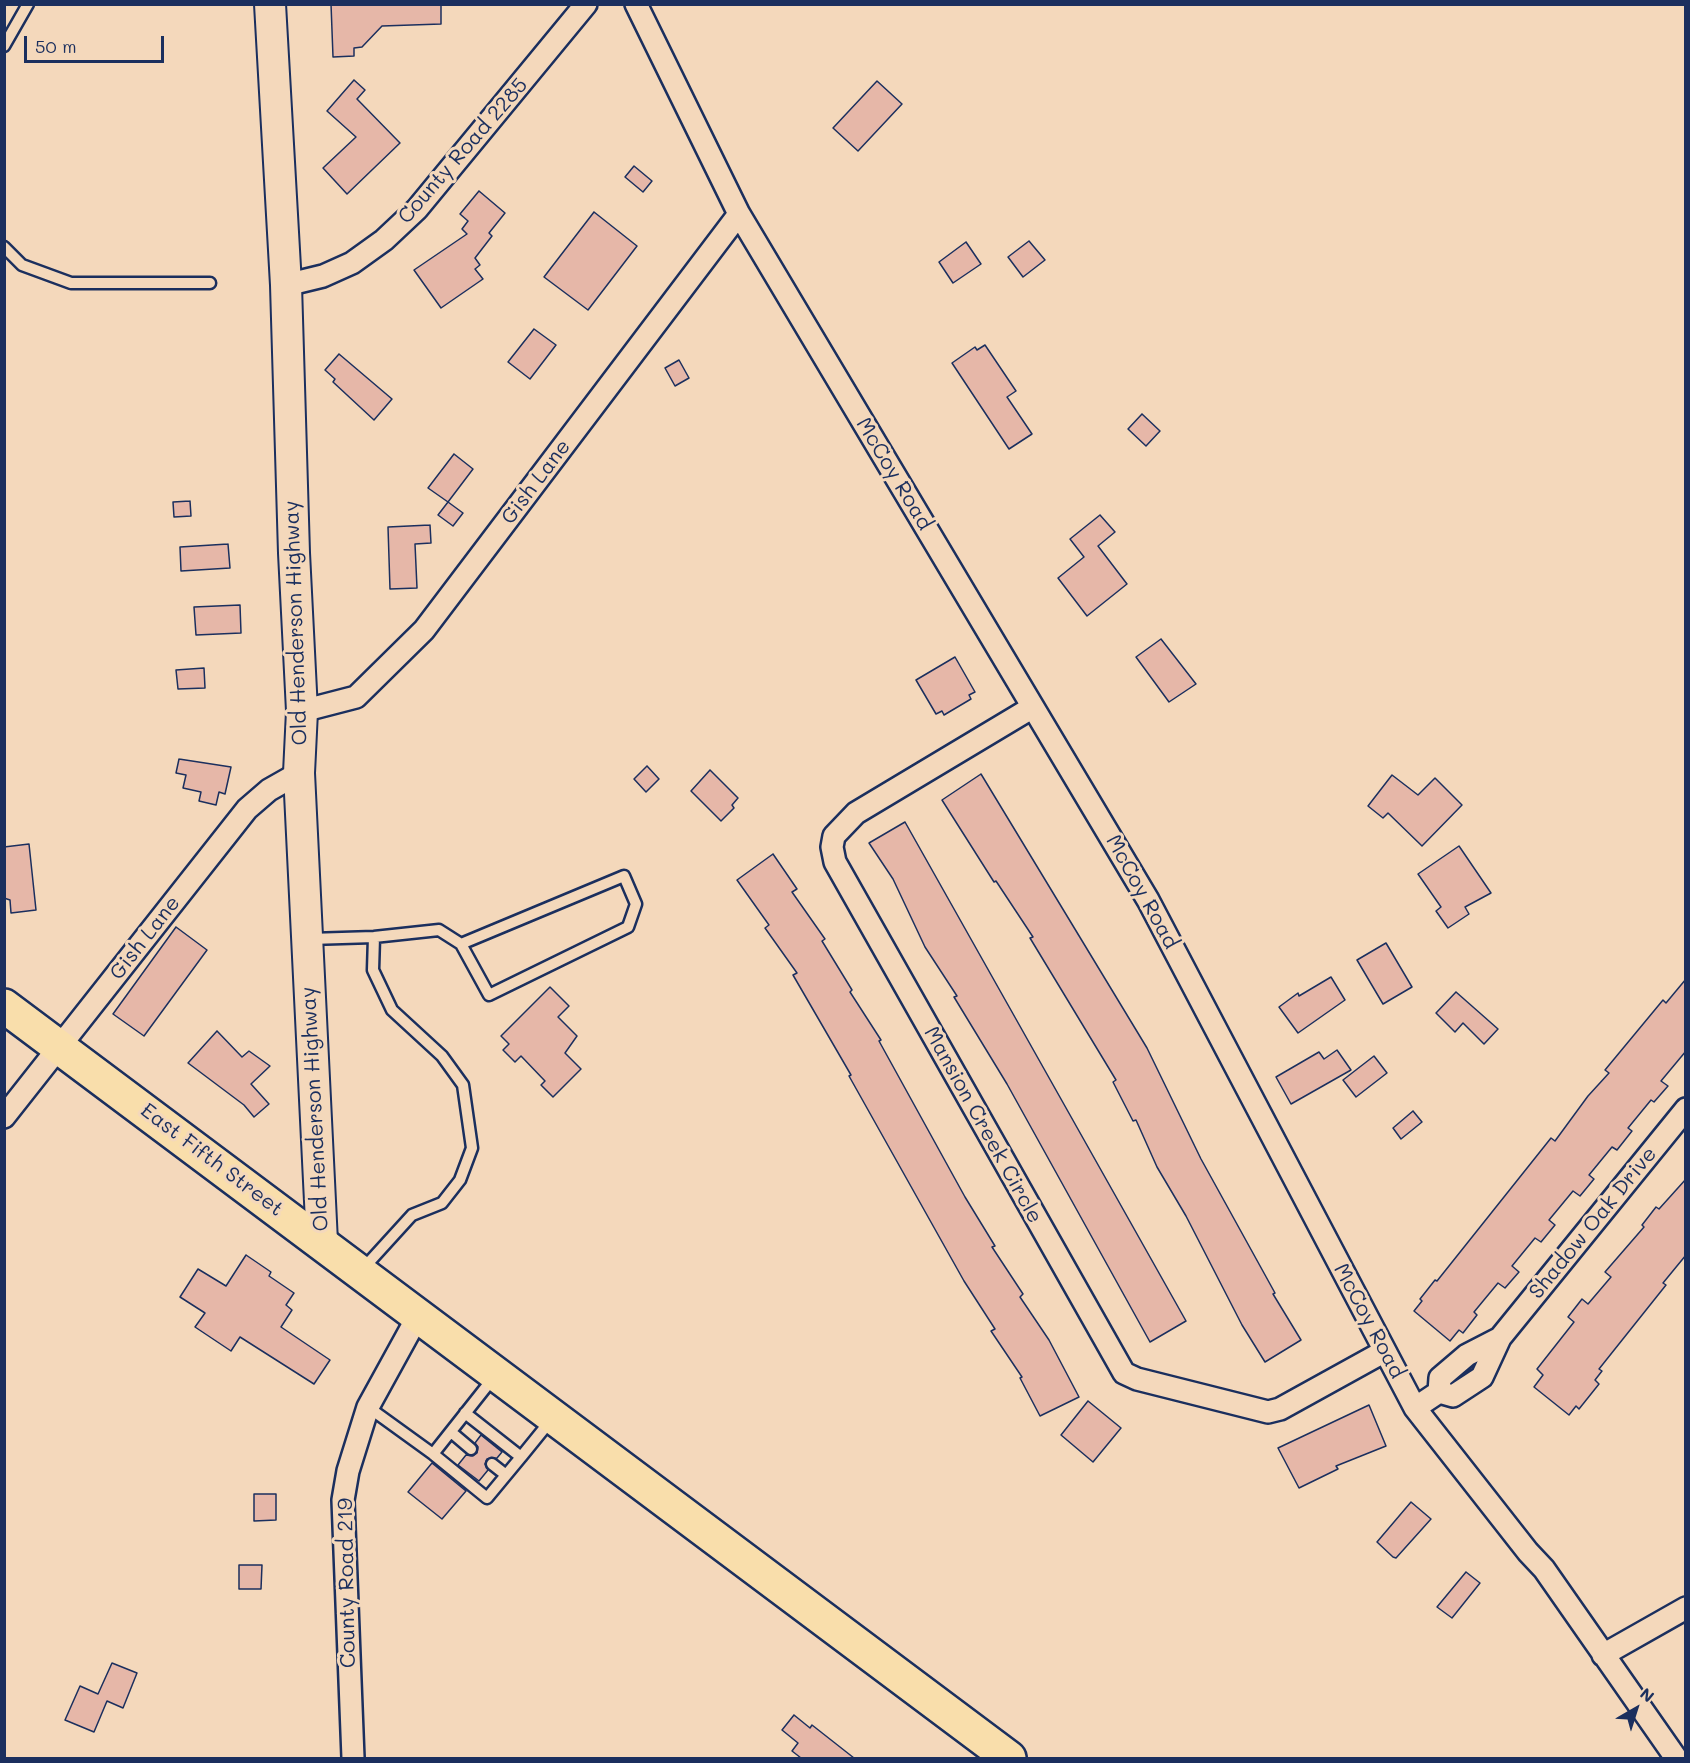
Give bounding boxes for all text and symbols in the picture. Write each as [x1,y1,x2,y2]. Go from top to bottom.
scale bar [27,24,166,62]
text: 50 m [35,34,77,58]
street label: County Road 2285 [393,73,533,229]
street label: McCoy Road [851,413,937,535]
street label: Gish Lane [496,435,576,529]
street label: Old Henderson Highway [279,500,313,746]
street label: McCoy Road [1100,831,1184,953]
street label: Gish Lane [104,891,186,985]
street label: Old Henderson Highway [296,986,334,1232]
street label: Mansion Creek Circle [918,1022,1048,1228]
street label: East Fifth Street [136,1098,288,1222]
street label: Shadow Oak Drive [1524,1142,1662,1304]
street label: McCoy Road [1328,1259,1410,1383]
street label: County Road 219 [333,1498,361,1668]
north arrow [1606,1679,1666,1739]
text: N [1636,1683,1659,1707]

